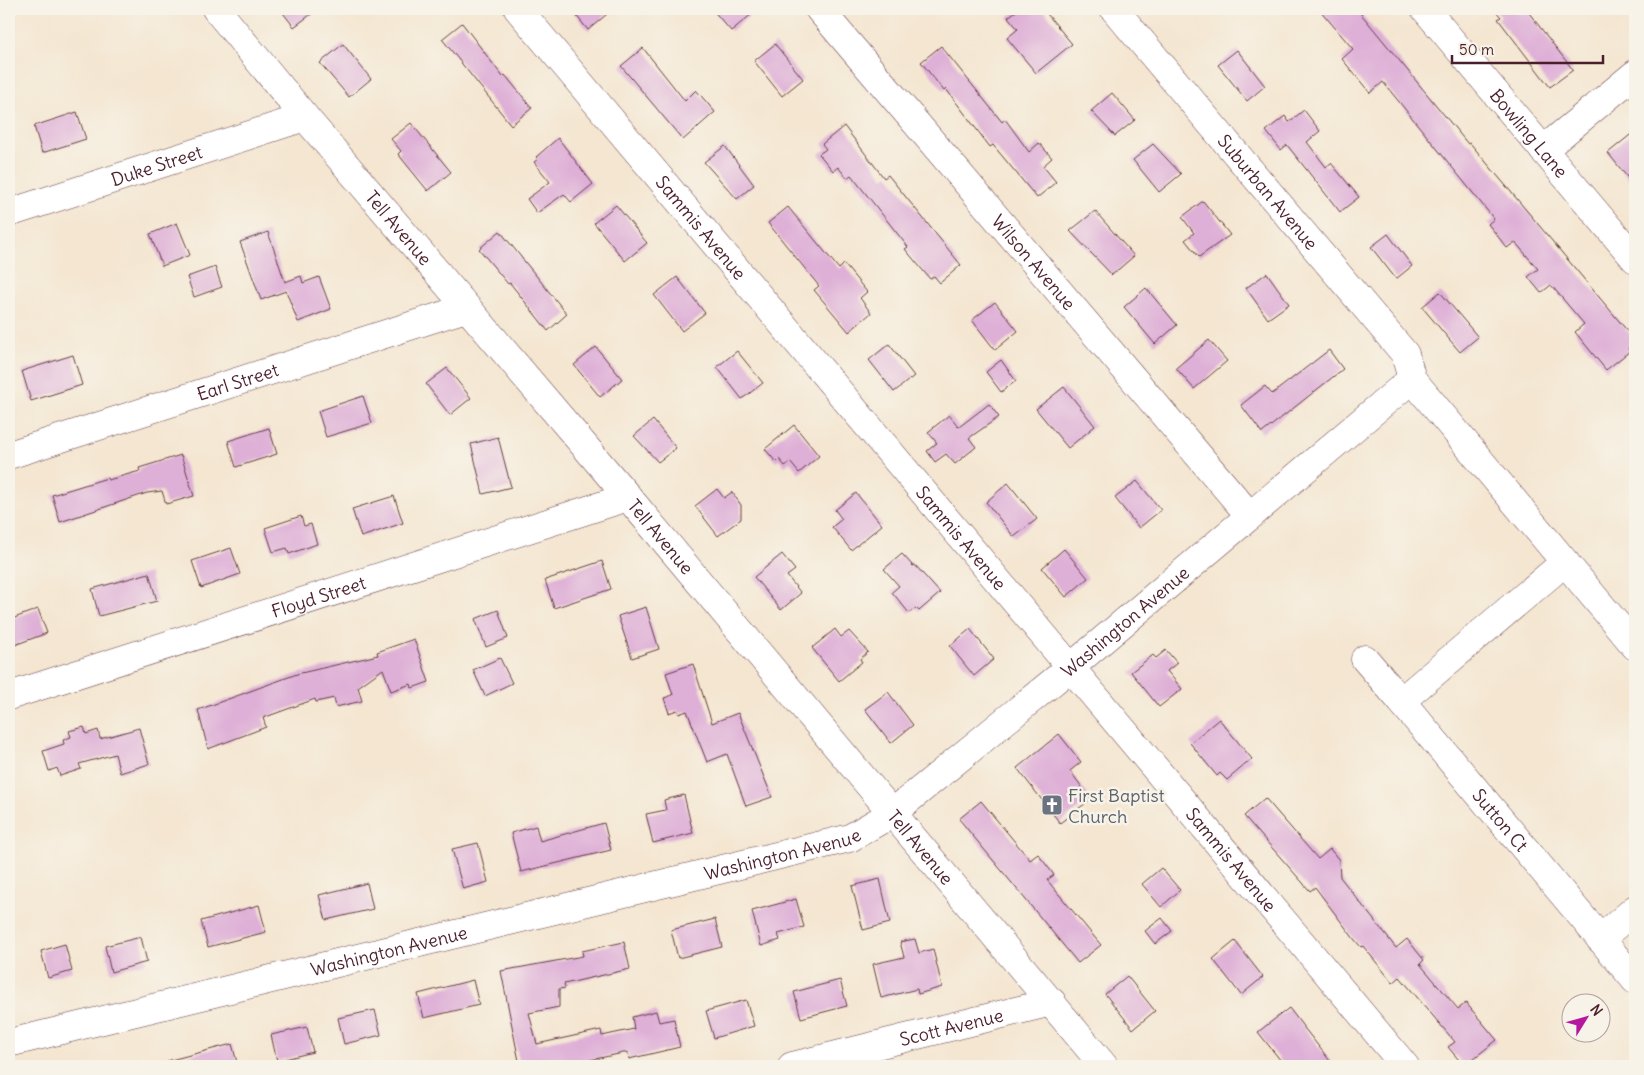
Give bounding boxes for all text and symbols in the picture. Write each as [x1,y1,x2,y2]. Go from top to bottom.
scale bar [1452,32,1603,64]
text: 50 m [1459,40,1494,59]
street label: Bowling Lane [1485,84,1573,182]
street label: Suburban Avenue [1213,129,1323,254]
street label: Duke Street [108,140,205,191]
street label: Sammis Avenue [651,171,751,284]
street label: Tell Avenue [361,186,437,269]
street label: Wilson Avenue [987,210,1081,314]
street label: Earl Street [194,358,281,405]
street label: Sammis Avenue [911,481,1012,594]
street label: Tell Avenue [623,494,699,579]
street label: Washington Avenue [1056,561,1194,682]
street label: Floyd Street [268,571,368,622]
place label: First Baptist Church [1068,784,1165,828]
street label: Sutton Ct [1468,784,1534,856]
church icon: First Baptist Church [1040,793,1064,817]
street label: Sammis Avenue [1181,803,1282,916]
street label: Tell Avenue [883,805,959,889]
street label: Washington Avenue [702,823,865,885]
street label: Washington Avenue [308,920,470,981]
north arrow [1562,992,1612,1042]
text: N [1586,1001,1606,1019]
street label: Scott Avenue [897,1003,1005,1051]

